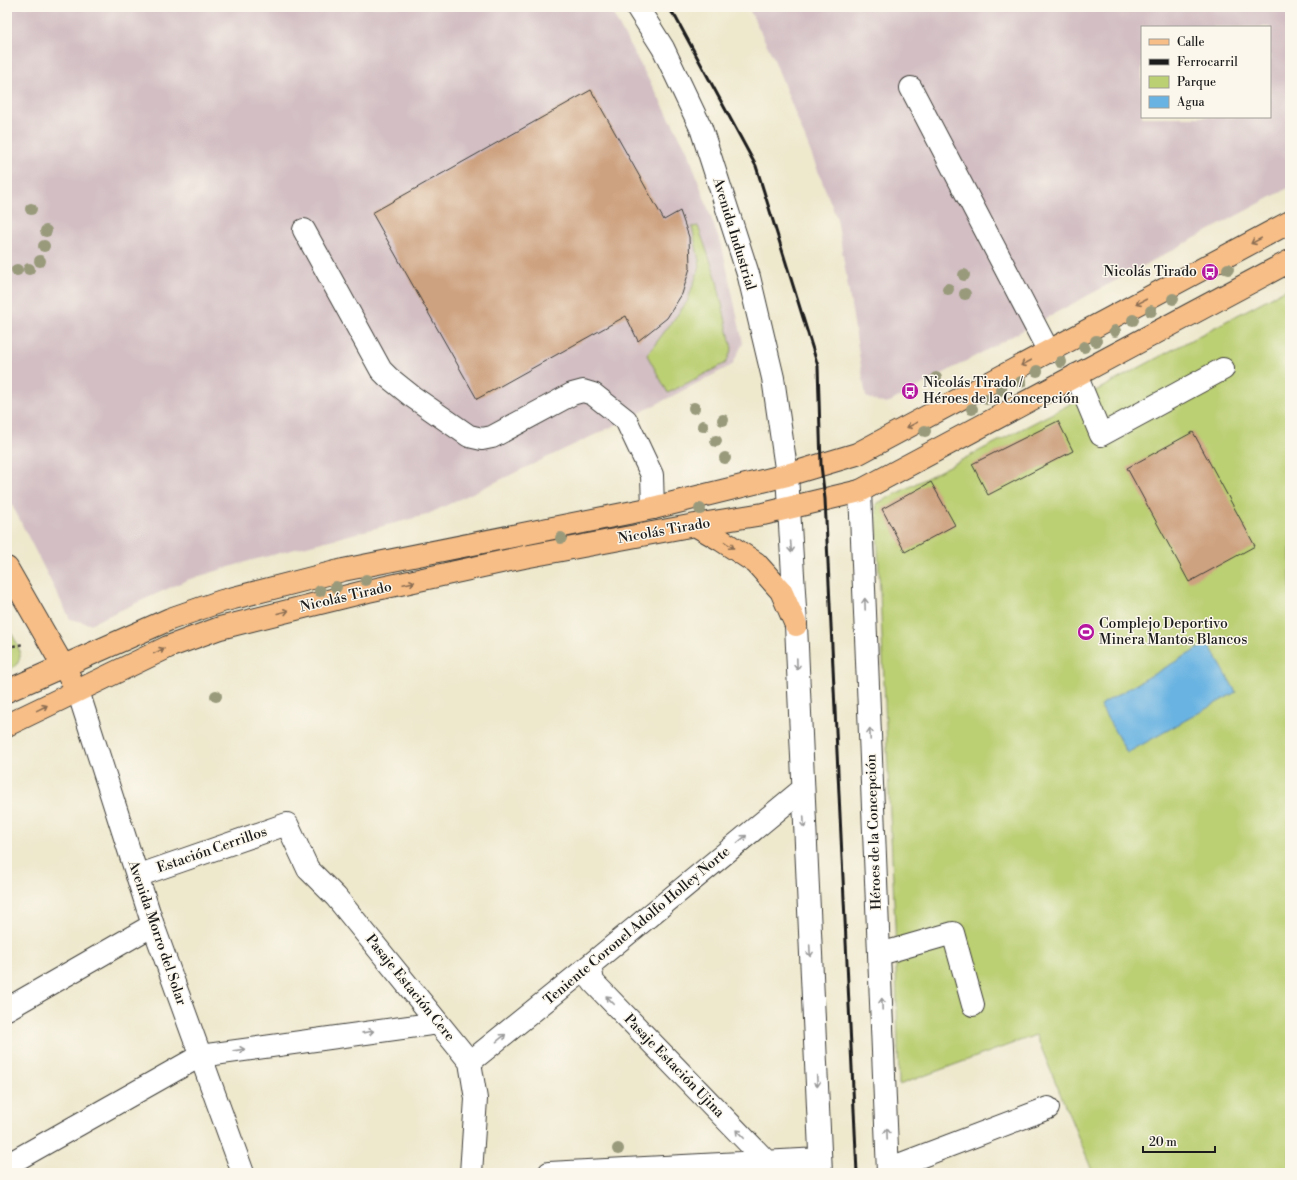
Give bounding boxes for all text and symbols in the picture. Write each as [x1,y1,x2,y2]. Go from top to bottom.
legend [1141,26,1271,118]
text: Calle [1177,35,1204,50]
text: Ferrocarril [1177,55,1238,70]
text: Parque [1177,75,1216,90]
text: Agua [1176,95,1206,110]
street label: Avenida Industrial [708,175,760,292]
one-way arrow [1250,237,1262,245]
bus stop icon: Nicolás Tirado [1200,262,1220,282]
place label: Nicolás Tirado [1104,263,1197,281]
one-way arrow [1135,299,1147,306]
one-way arrow [1021,360,1033,368]
place label: Nicolás Tirado / Héroes de la Concepción [923,374,1080,408]
bus stop icon: Nicolás Tirado / Héroes de la Concepción [900,381,920,401]
one-way arrow [906,422,918,429]
street label: Nicolás Tirado [616,514,712,548]
one-way arrow [788,540,795,553]
one-way arrow [723,541,734,549]
street label: Nicolás Tirado [298,578,394,616]
one-way arrow [402,578,415,586]
one-way arrow [861,598,868,611]
one-way arrow [276,608,289,616]
place label: Complejo Deportivo Minera Mantos Blancos [1099,615,1247,649]
sports icon: Complejo Deportivo Minera Mantos Blancos [1076,622,1096,642]
one-way arrow [153,647,165,655]
one-way arrow [794,657,801,670]
one-way arrow [36,704,48,711]
one-way arrow [866,728,874,741]
street label: Héroes de la Concepción [862,753,886,910]
one-way arrow [801,815,808,828]
street label: Estación Cerrillos [155,823,269,877]
one-way arrow [736,835,747,844]
street label: Teniente Coronel Adolfo Holley Norte [540,843,734,1009]
street label: Avenida Morro del Solar [123,857,190,1008]
street label: Pasaje Estación Cere [361,931,459,1045]
one-way arrow [807,944,814,957]
one-way arrow [606,995,615,1005]
one-way arrow [878,998,885,1011]
street label: Pasaje Estación Ujina [620,1010,729,1122]
one-way arrow [361,1028,374,1036]
one-way arrow [495,1033,506,1042]
one-way arrow [232,1046,245,1054]
one-way arrow [813,1074,820,1087]
one-way arrow [883,1128,891,1141]
scale bar [1143,1128,1215,1154]
one-way arrow [735,1129,745,1139]
text: 20 m [1149,1135,1177,1150]

